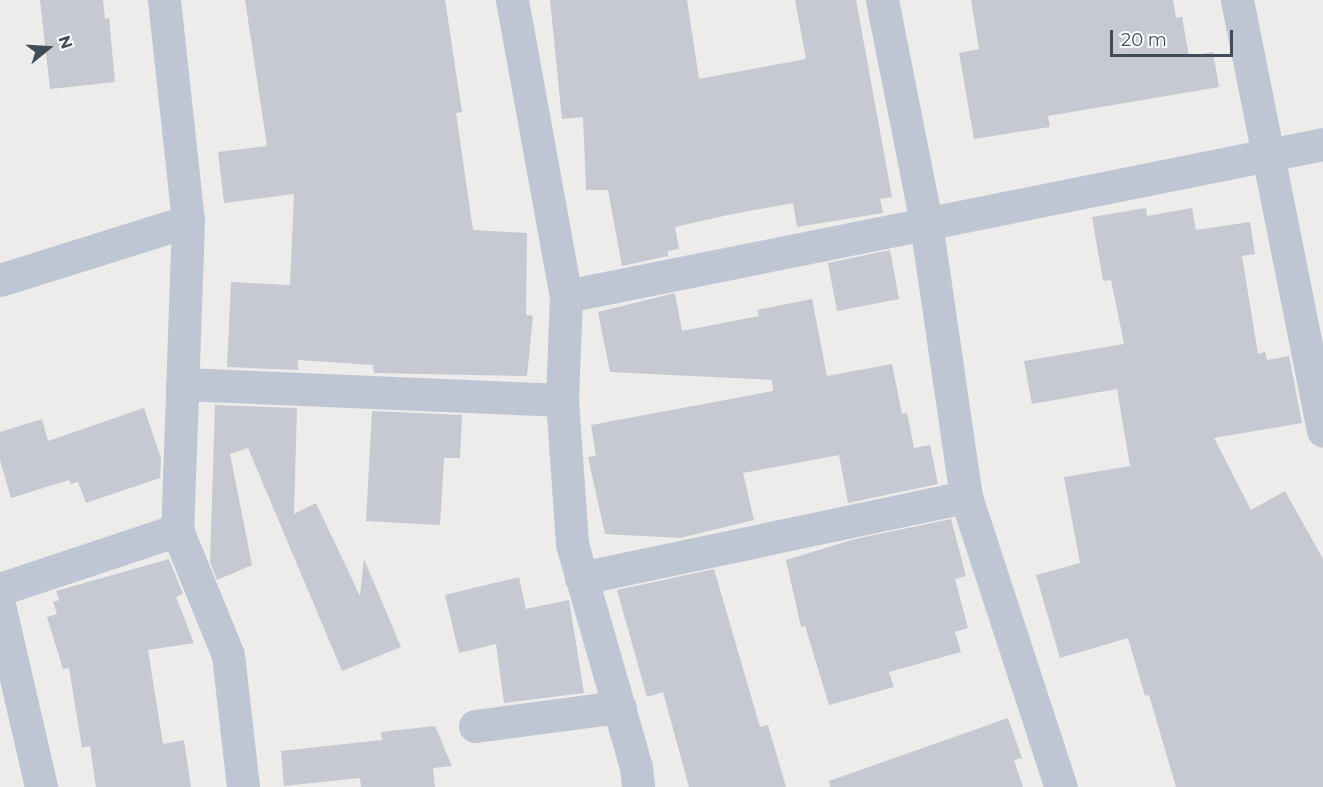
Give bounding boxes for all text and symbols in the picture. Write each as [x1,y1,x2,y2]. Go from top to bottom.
north arrow [18,18,78,78]
scale bar [1113,18,1236,56]
text: 20 m [1121,29,1167,51]
text: N [55,33,77,51]

